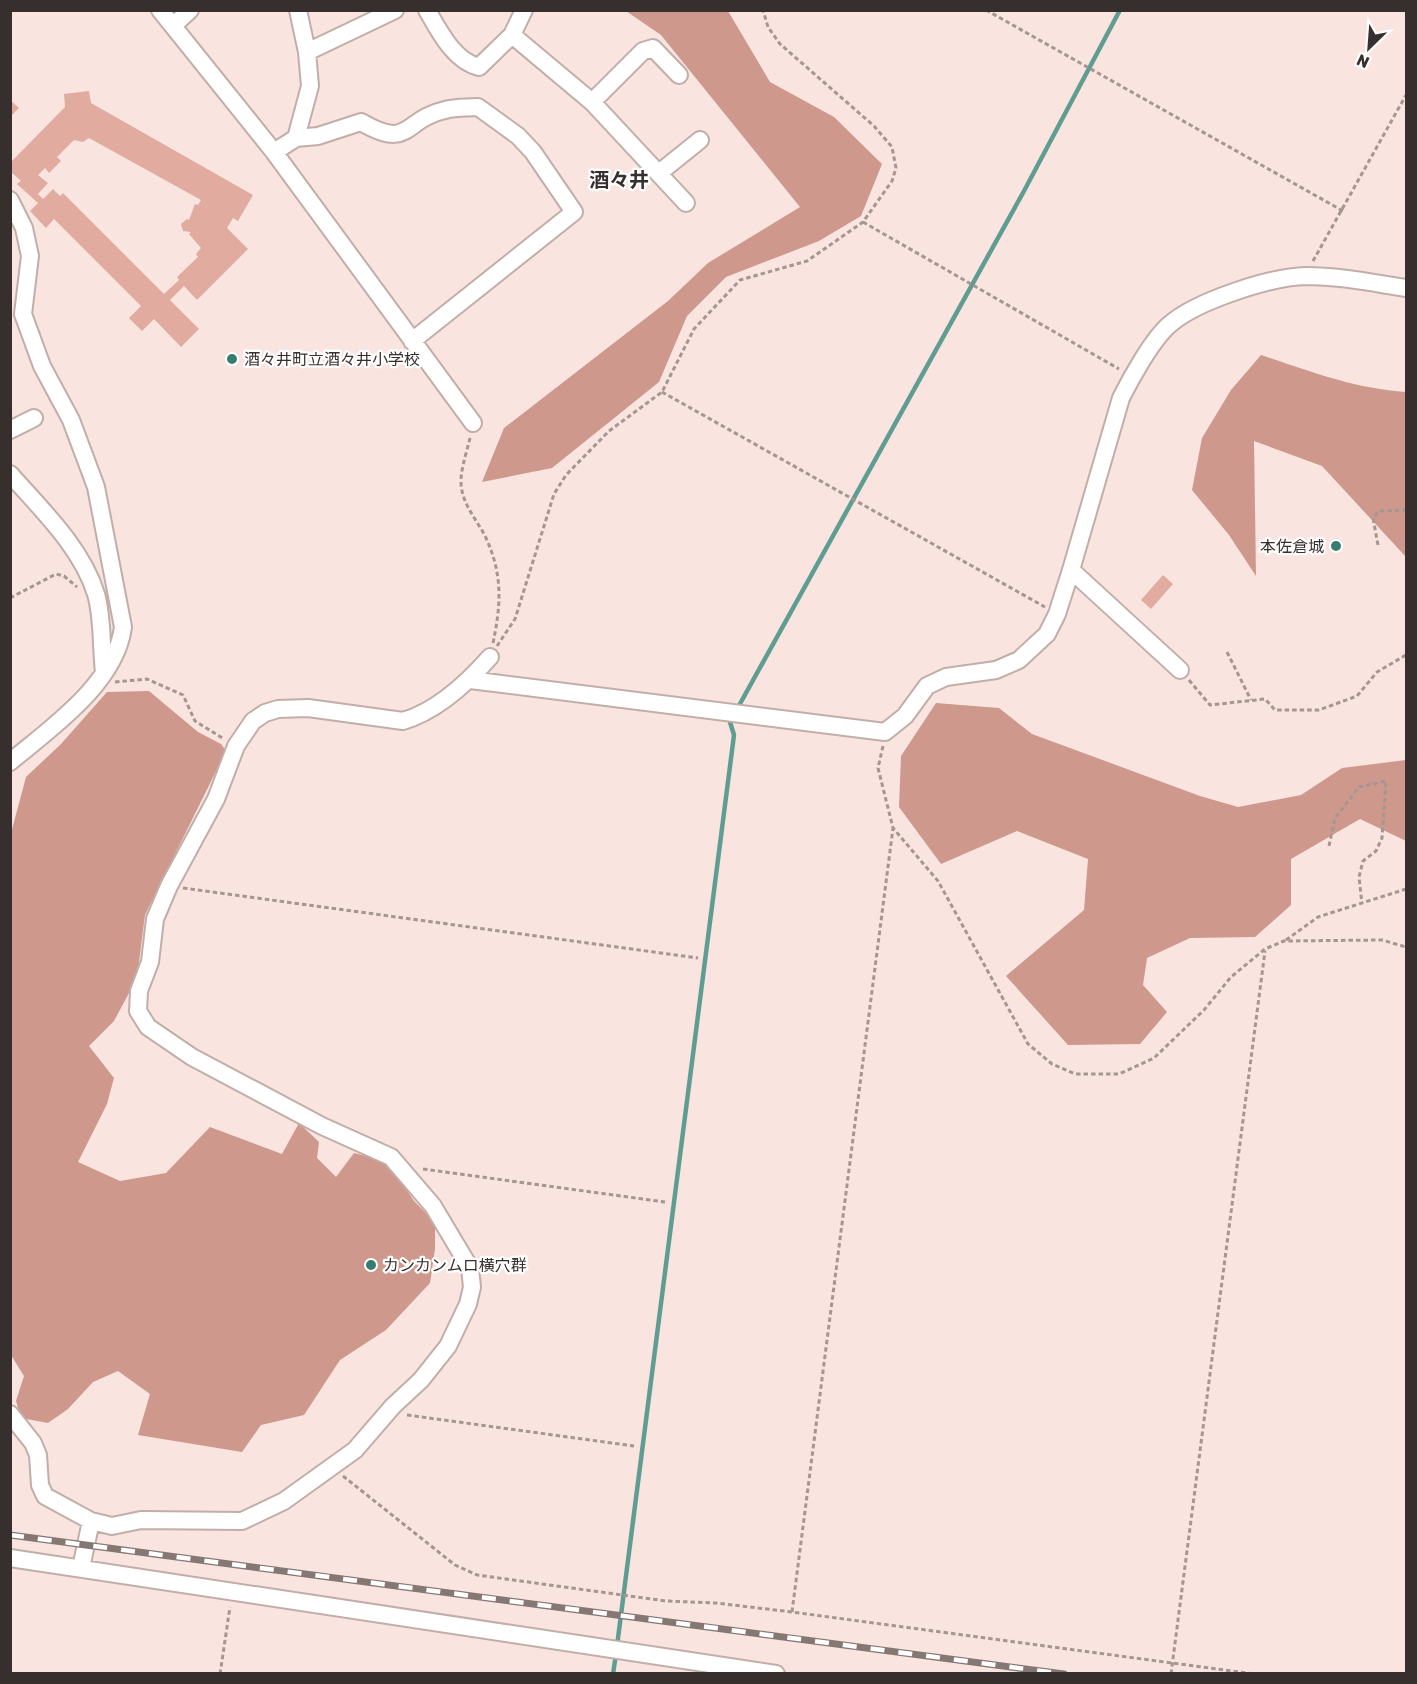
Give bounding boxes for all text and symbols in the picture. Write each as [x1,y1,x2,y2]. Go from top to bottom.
north arrow [1339,18,1399,78]
text: N [1354,50,1372,72]
district label: 酒々井 [589,168,649,192]
place label: 酒々井町立酒々井小学校 [244,350,420,369]
marker: 酒々井町立酒々井小学校 [225,352,239,366]
place label: 本佐倉城 [1260,537,1324,556]
marker: 本佐倉城 [1329,539,1343,553]
place label: カンカンムロ横穴群 [383,1256,527,1275]
marker: カンカンムロ横穴群 [364,1258,378,1272]

